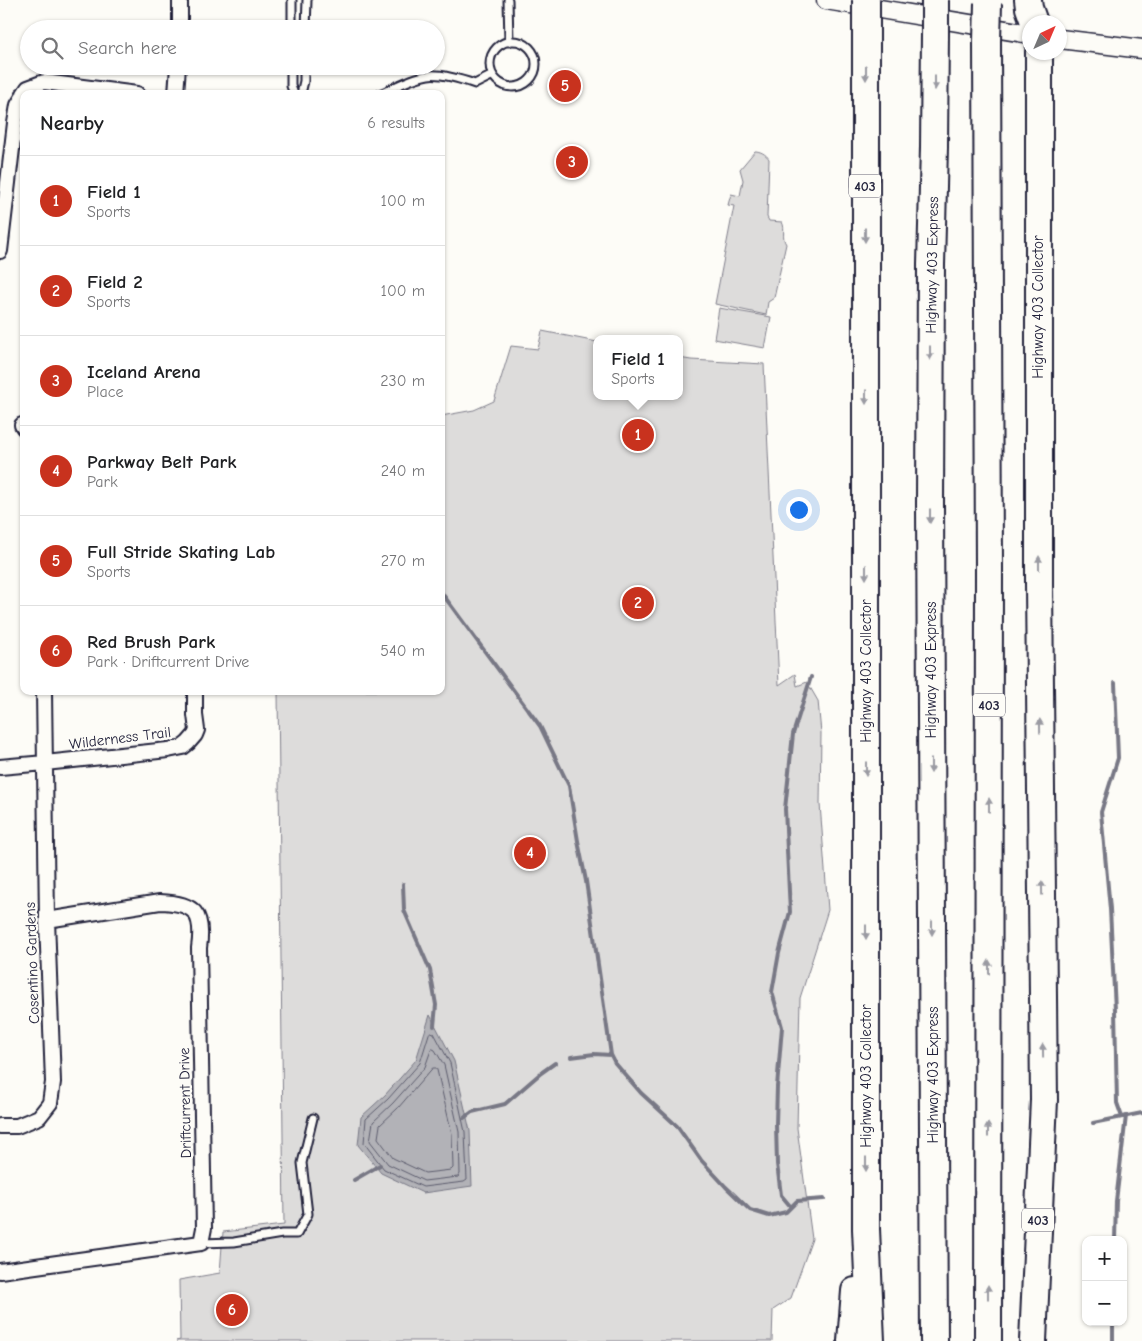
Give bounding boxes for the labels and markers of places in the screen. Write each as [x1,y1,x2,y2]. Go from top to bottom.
pin: 5 [549,67,581,105]
pin: 3 [556,143,588,181]
pin: 1 [622,416,654,454]
pin: 2 [622,584,654,622]
pin: 4 [514,834,546,872]
pin: 6 [216,1291,248,1329]

